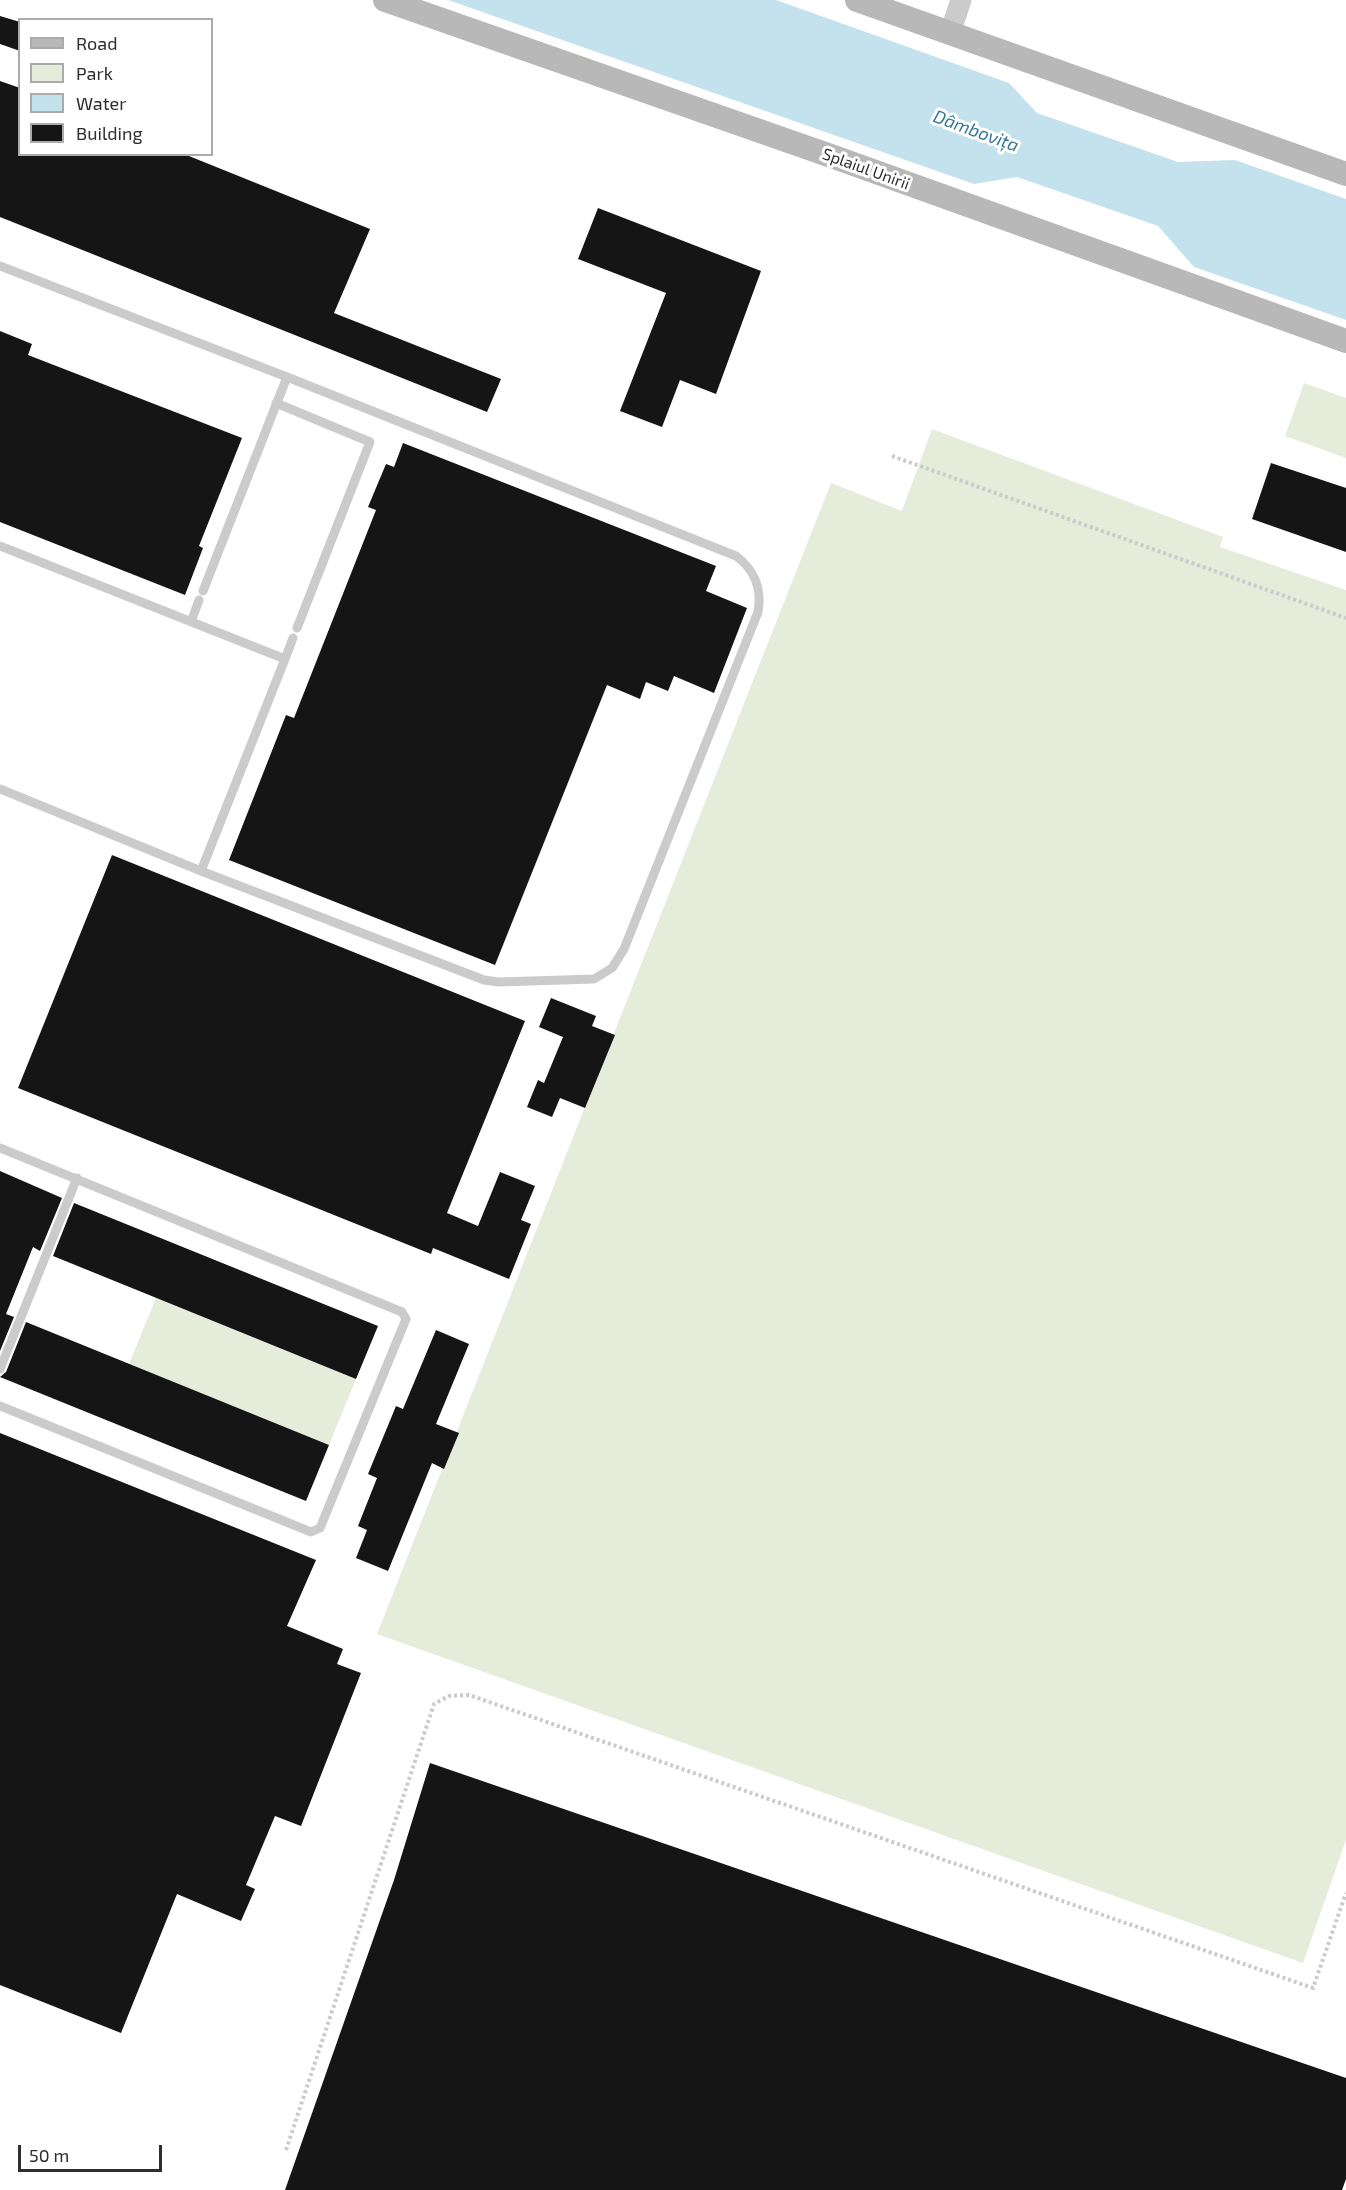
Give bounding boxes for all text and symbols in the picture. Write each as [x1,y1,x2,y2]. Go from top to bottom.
legend [18,18,213,156]
text: Road [76,32,117,54]
text: Park [76,62,113,84]
text: Water [76,92,126,114]
water label: Dâmbovița [930,106,1022,156]
text: Building [76,122,143,144]
street label: Splaiul Unirii [820,144,912,194]
scale bar [21,2133,165,2171]
text: 50 m [29,2144,69,2166]

